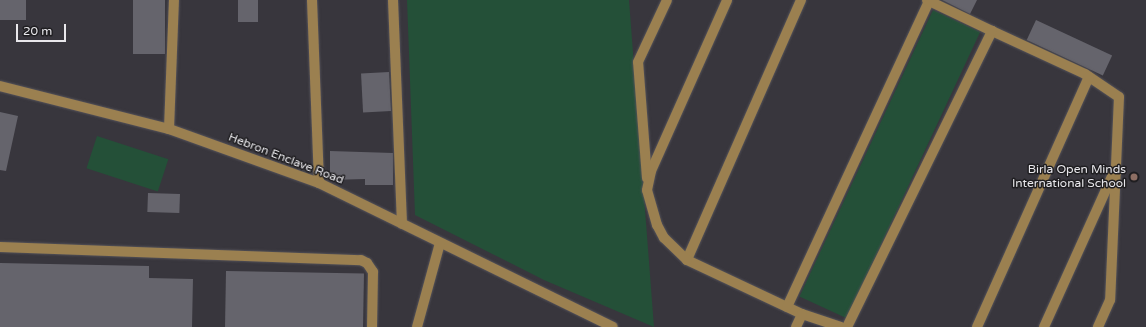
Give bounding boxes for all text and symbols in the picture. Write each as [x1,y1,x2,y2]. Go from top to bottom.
scale bar [18,16,68,42]
text: 20 m [23,24,52,38]
street label: Hebron Enclave Road [226,130,346,188]
place label: Birla Open Minds International School [1012,163,1126,191]
marker: Birla Open Minds International School [1129,172,1139,182]

